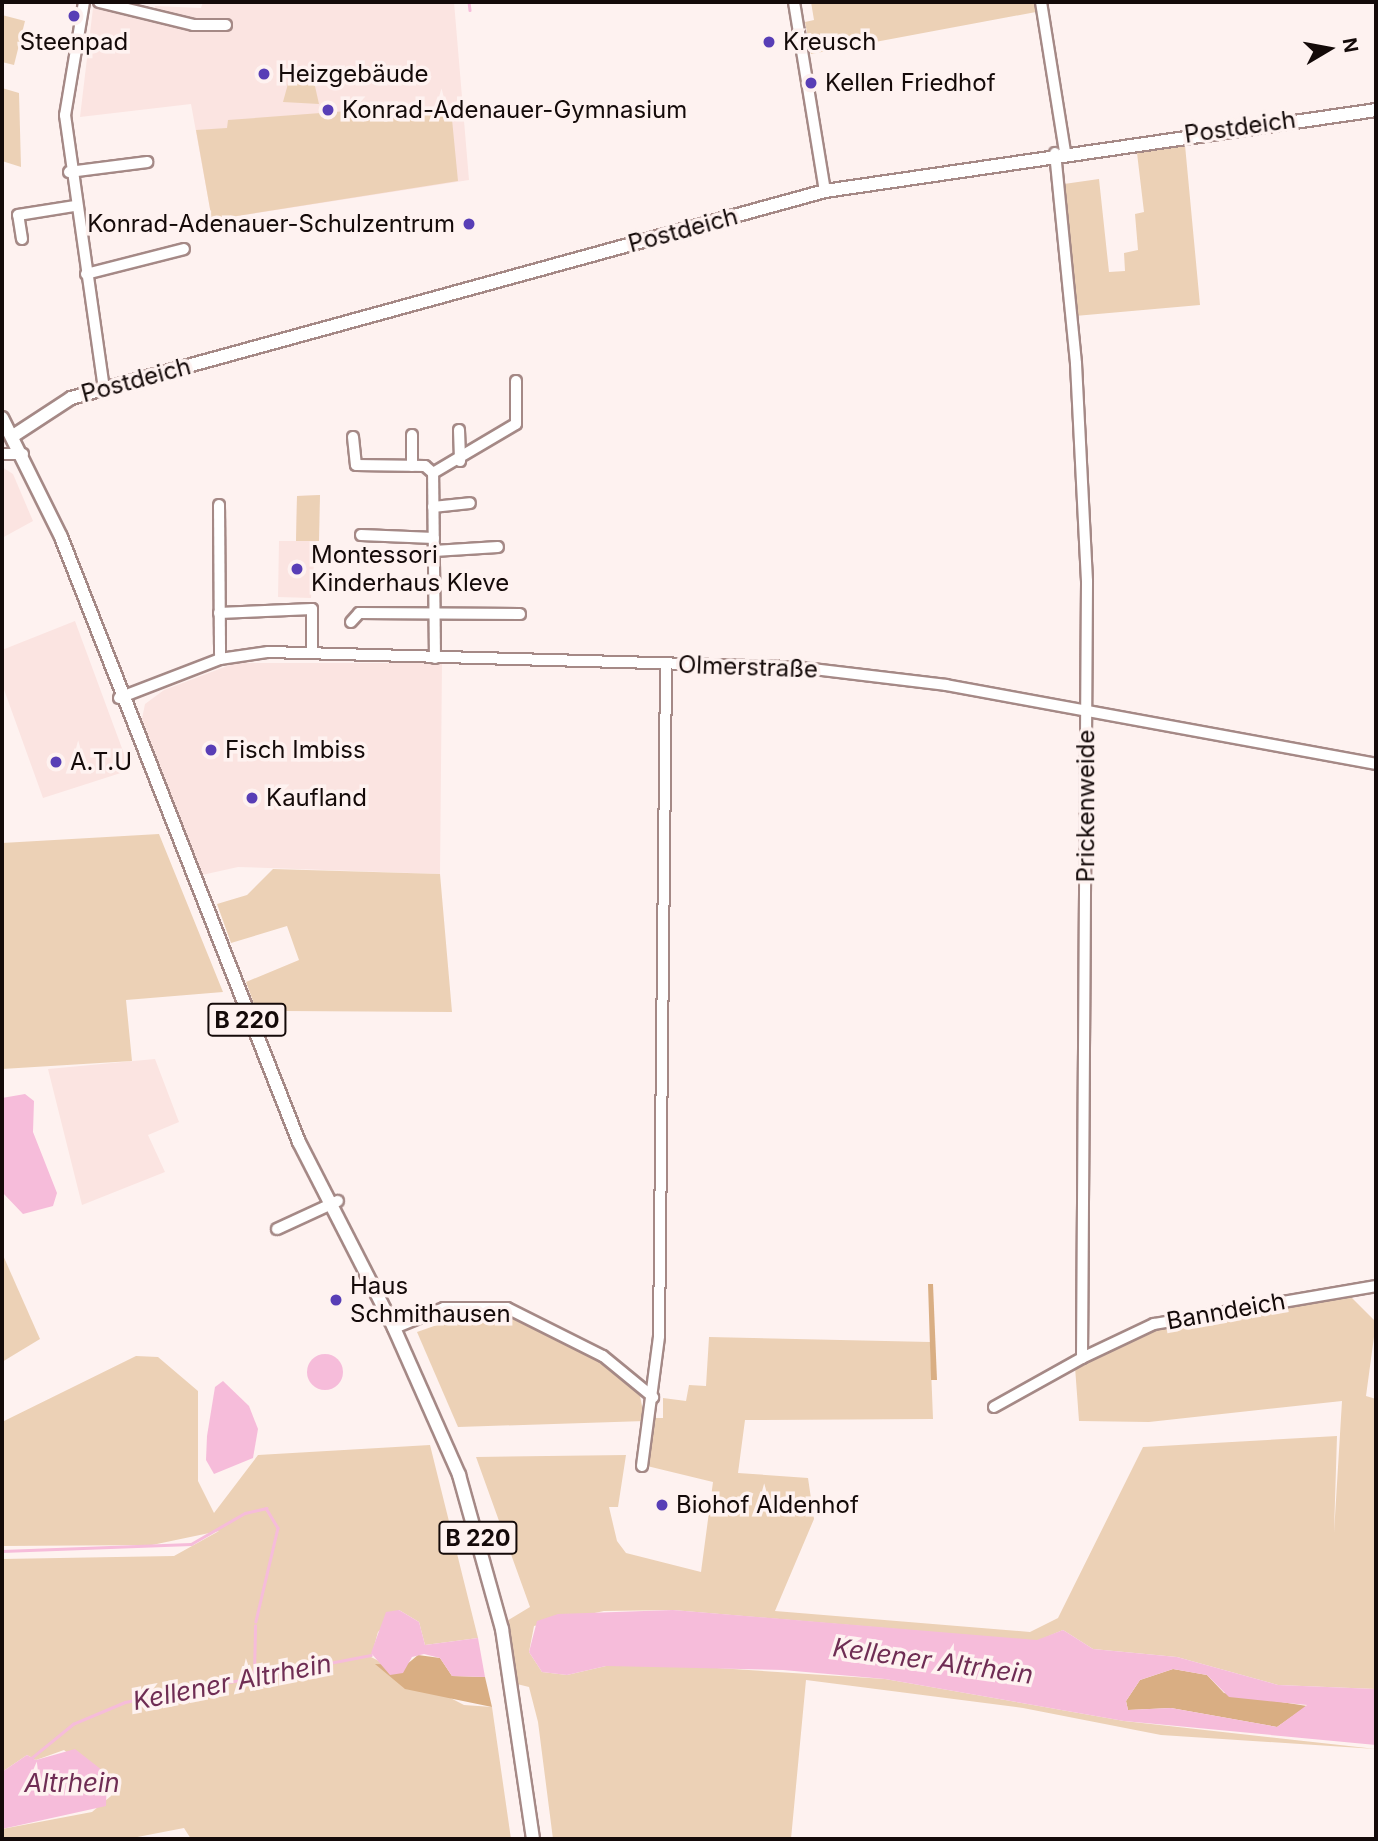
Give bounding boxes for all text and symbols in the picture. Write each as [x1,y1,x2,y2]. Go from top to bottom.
marker: Steenpad [66,8,82,24]
north arrow [1294,14,1364,84]
place label: Steenpad [20,28,128,56]
place label: Kreusch [783,28,877,56]
marker: Kreusch [761,34,777,50]
text: N [1338,36,1363,54]
place label: Heizgebäude [278,60,429,88]
marker: Heizgebäude [256,66,272,82]
place label: Kellen Friedhof [825,69,996,97]
marker: Kellen Friedhof [803,75,819,91]
place label: Konrad-Adenauer-Gymnasium [342,96,687,124]
marker: Konrad-Adenauer-Gymnasium [320,102,336,118]
street label: Postdeich [1182,105,1298,149]
street label: Postdeich [625,202,741,258]
place label: Konrad-Adenauer-Schulzentrum [87,210,455,238]
marker: Konrad-Adenauer-Schulzentrum [461,216,477,232]
street label: Postdeich [78,352,194,408]
place label: Montessori Kinderhaus Kleve [311,541,509,597]
marker: Montessori Kinderhaus Kleve [289,561,305,577]
street label: Olmerstraße [678,650,818,684]
street label: Prickenweide [1072,730,1100,882]
place label: Fisch Imbiss [225,736,366,764]
marker: Fisch Imbiss [203,742,219,758]
place label: A.T.U [70,748,132,776]
marker: A.T.U [48,754,64,770]
place label: Kaufland [266,784,367,812]
marker: Kaufland [244,790,260,806]
road number: B 220 [207,1001,287,1040]
place label: Haus Schmithausen [350,1272,511,1328]
street label: Banndeich [1164,1286,1288,1336]
marker: Haus Schmithausen [328,1292,344,1308]
place label: Biohof Aldenhof [676,1491,859,1519]
marker: Biohof Aldenhof [654,1497,670,1513]
road number: B 220 [438,1518,518,1558]
water label: Kellener Altrhein [831,1632,1035,1690]
water label: Kellener Altrhein [130,1647,334,1717]
water label: Altrhein [24,1767,120,1799]

